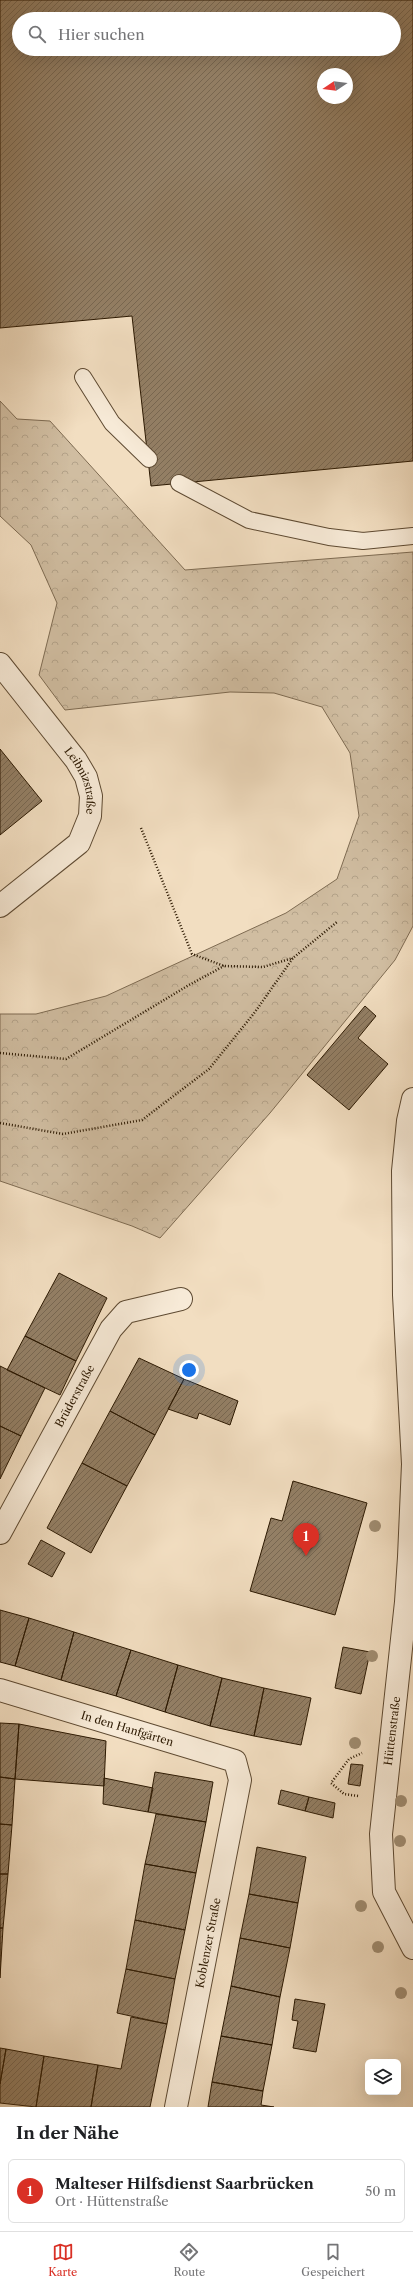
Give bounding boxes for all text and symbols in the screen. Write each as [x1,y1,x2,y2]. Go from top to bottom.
search box [12,12,401,56]
icon: search [26,23,48,45]
text: Hier suchen [58,25,145,44]
north arrow [317,68,353,104]
street label: Leibnizstraße [61,744,98,815]
your location [179,1360,199,1380]
street label: Brüderstraße [52,1362,97,1430]
pin: 1 [293,1523,319,1556]
street label: Hüttenstraße [381,1696,403,1766]
street label: In den Hanfgärten [79,1708,175,1749]
street label: Koblenzer Straße [192,1897,224,1989]
map controls [365,2059,401,2095]
button: layers [365,2059,401,2095]
text: In der Nähe [16,2123,119,2143]
text: Malteser Hilfsdienst Saarbrücken [55,2174,314,2193]
text: 1 [27,2183,33,2199]
text: 50 m [365,2183,396,2199]
text: Ort · Hüttenstraße [55,2193,169,2209]
tab: Karte [48,2241,77,2279]
tab: Route [174,2241,205,2279]
tab: Gespeichert [301,2241,365,2279]

